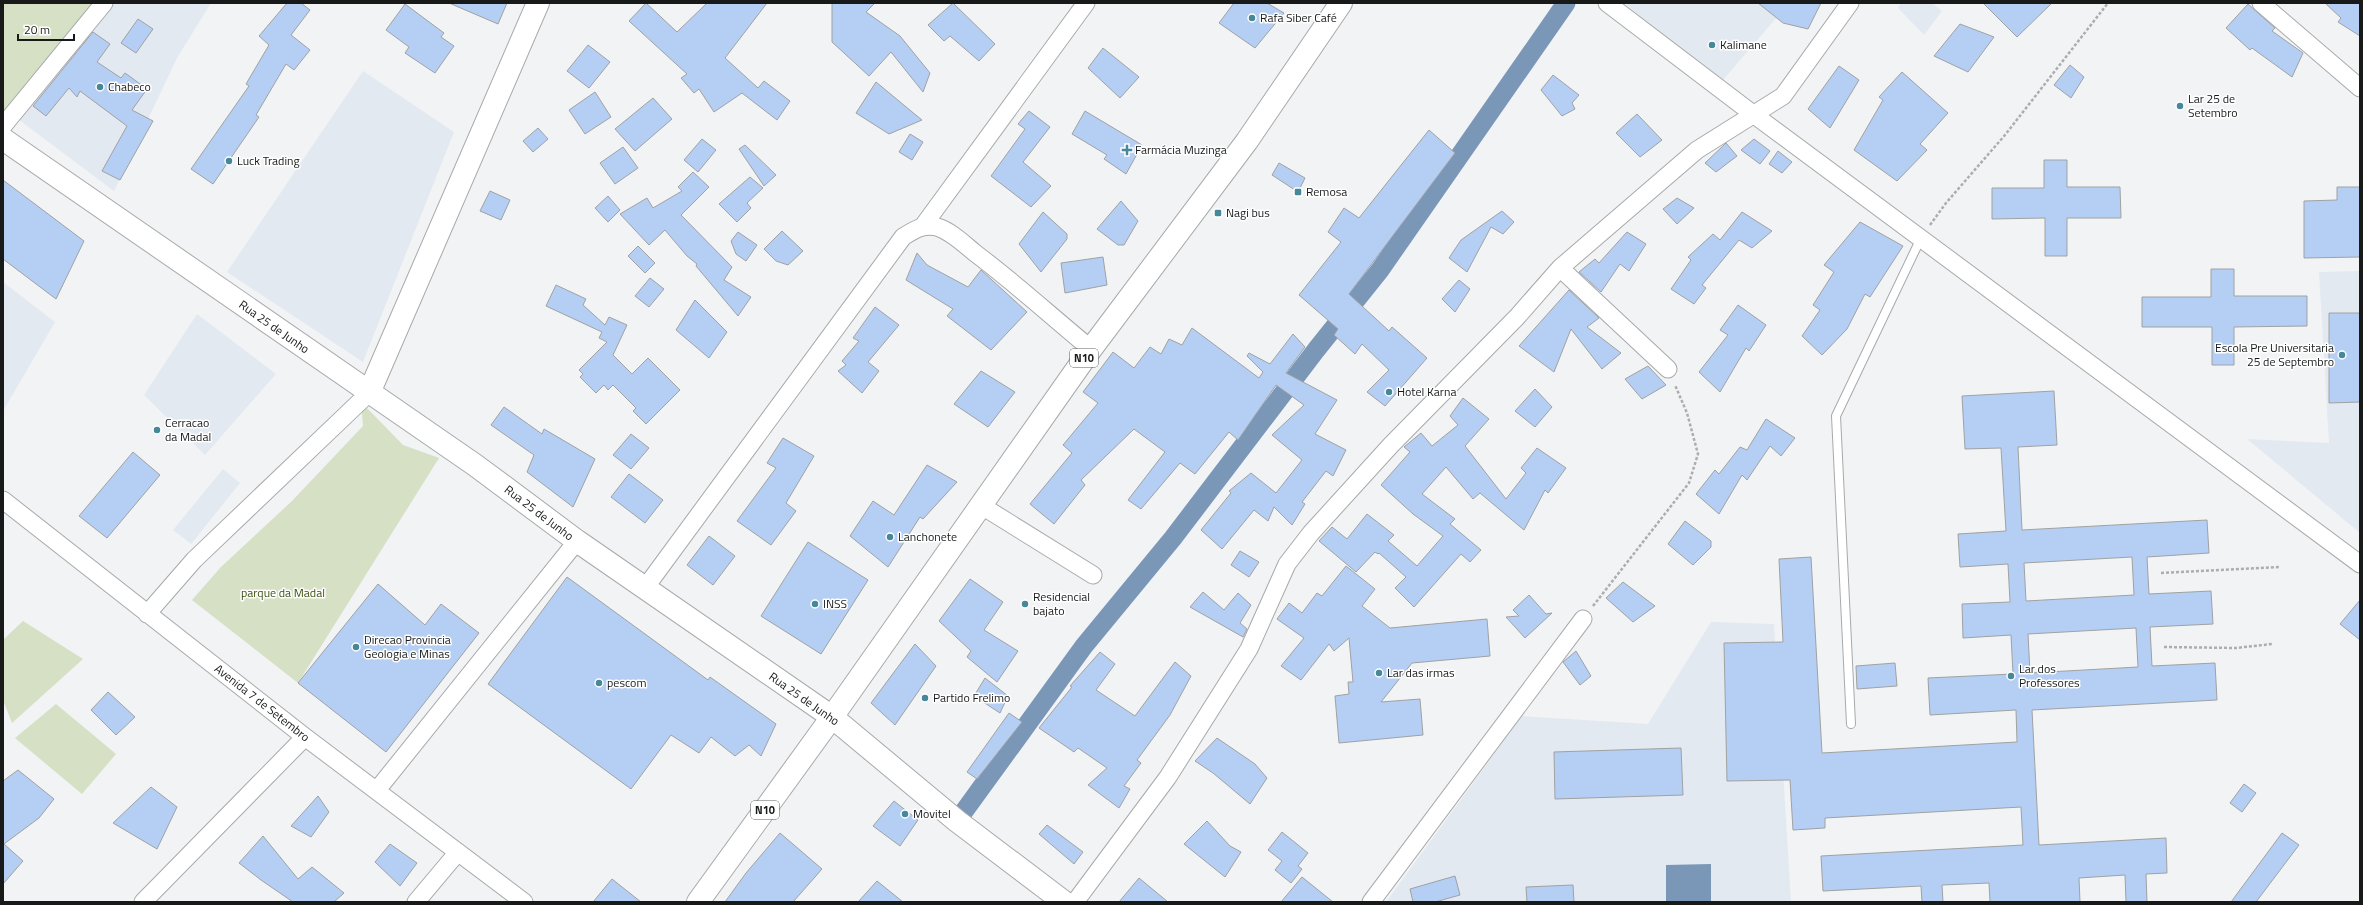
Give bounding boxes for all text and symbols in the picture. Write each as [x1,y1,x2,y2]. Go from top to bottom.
place label: Rafa Siber Café [1260,8,1337,27]
marker: Rafa Siber Café [1247,13,1257,23]
scale bar [18,16,74,42]
text: 20 m [24,20,50,39]
place label: Kalimane [1720,35,1767,54]
marker: Kalimane [1707,40,1717,50]
place label: Chabeco [108,77,151,96]
marker: Chabeco [95,82,105,92]
place label: Lar 25 de Setembro [2188,89,2238,122]
marker: Lar 25 de Setembro [2175,101,2185,111]
place label: Farmácia Muzinga [1135,140,1227,159]
marker: Farmácia Muzinga [1122,145,1132,155]
place label: Luck Trading [237,151,300,170]
marker: Luck Trading [224,156,234,166]
place label: Remosa [1306,182,1347,201]
marker: Remosa [1293,187,1303,197]
place label: Nagi bus [1226,203,1270,222]
marker: Nagi bus [1213,208,1223,218]
street label: Rua 25 de Junho [235,295,314,358]
place label: Escola Pre Universitaria 25 de Septembro [2215,338,2334,371]
road number: N10 [1070,349,1098,367]
marker: Escola Pre Universitaria 25 de Septembro [2337,350,2347,360]
place label: Hotel Karna [1397,382,1456,401]
marker: Hotel Karna [1384,387,1394,397]
place label: Cerracao da Madal [165,413,211,446]
marker: Cerracao da Madal [152,425,162,435]
street label: Rua 25 de Junho [501,480,578,545]
place label: Lanchonete [898,527,957,546]
marker: Lanchonete [885,532,895,542]
park label: parque da Madal [241,583,325,602]
place label: Residencial bajato [1033,587,1090,620]
place label: INSS [823,594,847,613]
marker: INSS [810,599,820,609]
marker: Residencial bajato [1020,599,1030,609]
place label: Direcao Provincia Geologia e Minas [364,630,451,663]
marker: Direcao Provincia Geologia e Minas [351,642,361,652]
street label: Avenida 7 de Setembro [210,659,314,746]
place label: Lar dos Professores [2019,659,2080,692]
place label: Lar das irmas [1387,663,1455,682]
street label: Rua 25 de Junho [765,667,844,730]
marker: Lar das irmas [1374,668,1384,678]
marker: Lar dos Professores [2006,671,2016,681]
place label: pescom [607,673,647,692]
marker: pescom [594,678,604,688]
place label: Partido Frelimo [933,688,1010,707]
marker: Partido Frelimo [920,693,930,703]
road number: N10 [751,801,779,819]
place label: Movitel [913,804,951,823]
marker: Movitel [900,809,910,819]

